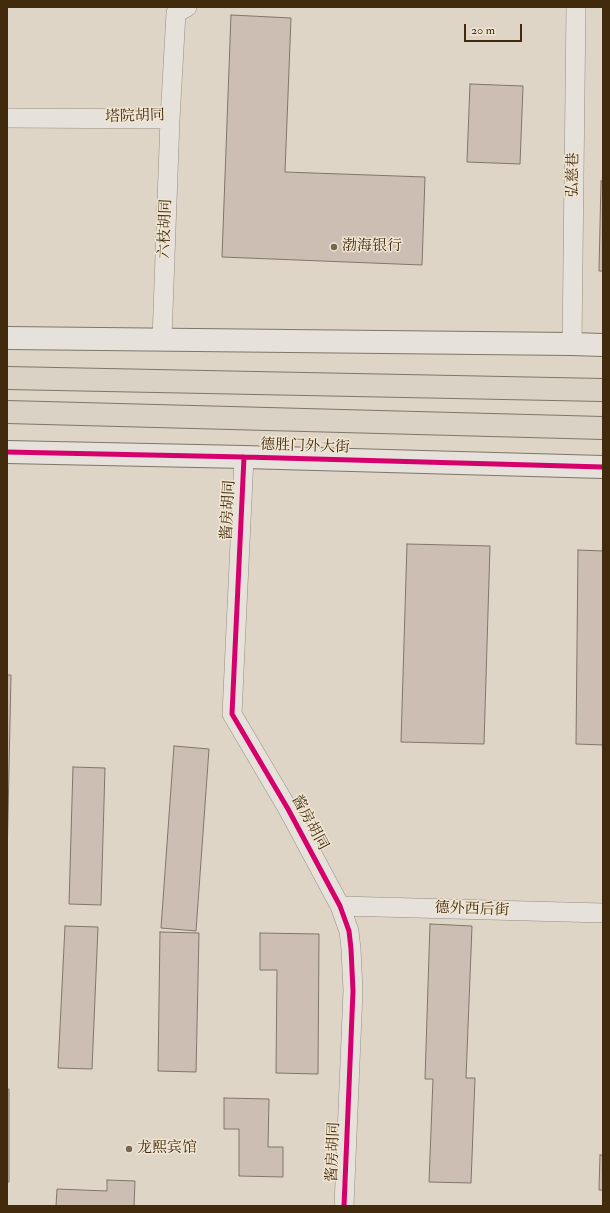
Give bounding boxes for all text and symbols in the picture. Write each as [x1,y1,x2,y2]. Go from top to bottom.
scale bar [466,16,524,42]
text: 20 m [471,23,495,38]
street label: 塔院胡同 [105,107,165,127]
street label: 弘慈巷 [565,152,583,198]
street label: 六枝胡同 [156,199,176,259]
place label: 渤海银行 [342,238,402,256]
marker: 渤海银行 [329,242,339,252]
street label: 德胜门外大街 [260,436,350,458]
street label: 酱房胡同 [218,480,240,540]
street label: 酱房胡同 [287,792,331,854]
street label: 德外西后街 [434,900,510,920]
street label: 酱房胡同 [324,1122,344,1182]
place label: 龙熙宾馆 [137,1140,197,1158]
marker: 龙熙宾馆 [124,1144,134,1154]

